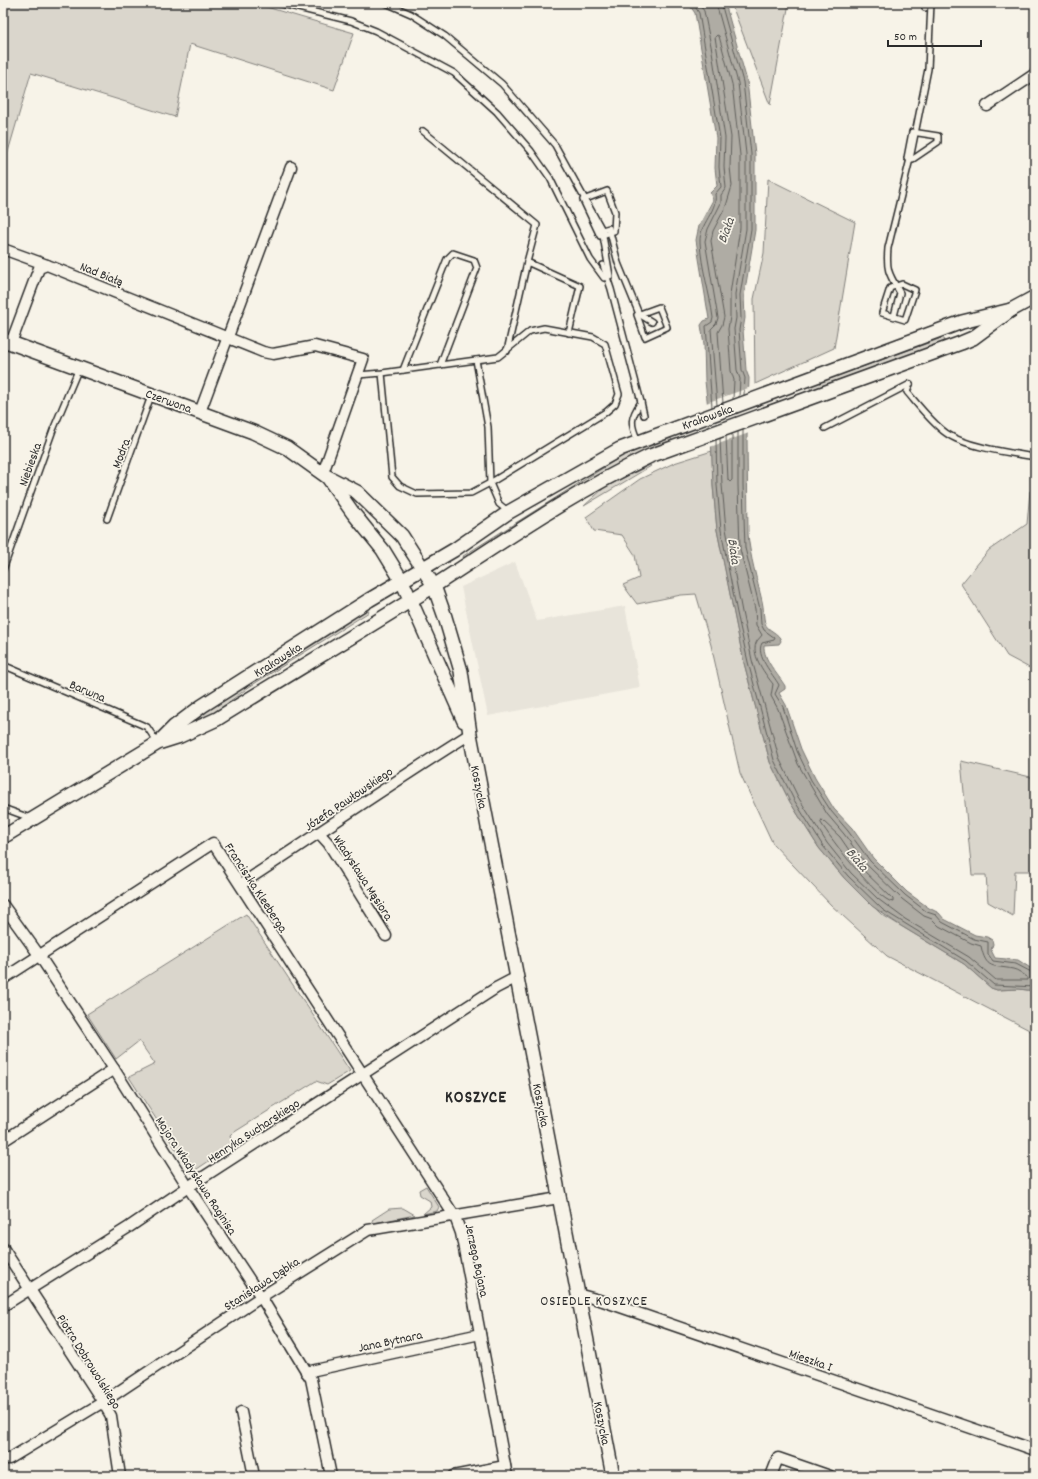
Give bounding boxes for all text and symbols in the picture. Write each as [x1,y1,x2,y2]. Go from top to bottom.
scale bar [888,22,981,48]
text: 50 m [894,29,917,46]
water label: Biała [713,214,741,246]
street label: Nad Białą [77,258,126,293]
street label: Czerwona [142,385,195,420]
street label: Krakowska [680,400,737,436]
street label: Modra [108,435,137,472]
street label: Niebieska [15,440,48,489]
water label: Biała [721,537,745,567]
street label: Krakowska [251,638,307,683]
street label: Barwna [66,676,109,709]
street label: Józefa Pawłowskiego [301,763,398,837]
street label: Koszycka [464,764,491,812]
street label: Władysława Mąsiora [327,832,397,926]
street label: Franciszka Kleeberga [219,840,292,938]
water label: Biała [840,844,873,878]
street label: Koszycka [526,1082,553,1130]
district label: KOSZYCE [445,1087,507,1111]
street label: Henryka Sucharskiego [204,1095,304,1169]
street label: Majora Władysława Raginisa [149,1113,241,1240]
street label: Jerzego Bajana [459,1222,493,1300]
street label: Stanisława Dąbka [221,1253,305,1317]
district label: OSIEDLE KOSZYCE [540,1292,648,1312]
street label: Piotra Dobrowolskiego [51,1311,125,1414]
street label: Jana Bytnara [357,1326,425,1359]
street label: Mieszka I [786,1345,834,1378]
street label: Koszycka [587,1400,614,1448]

